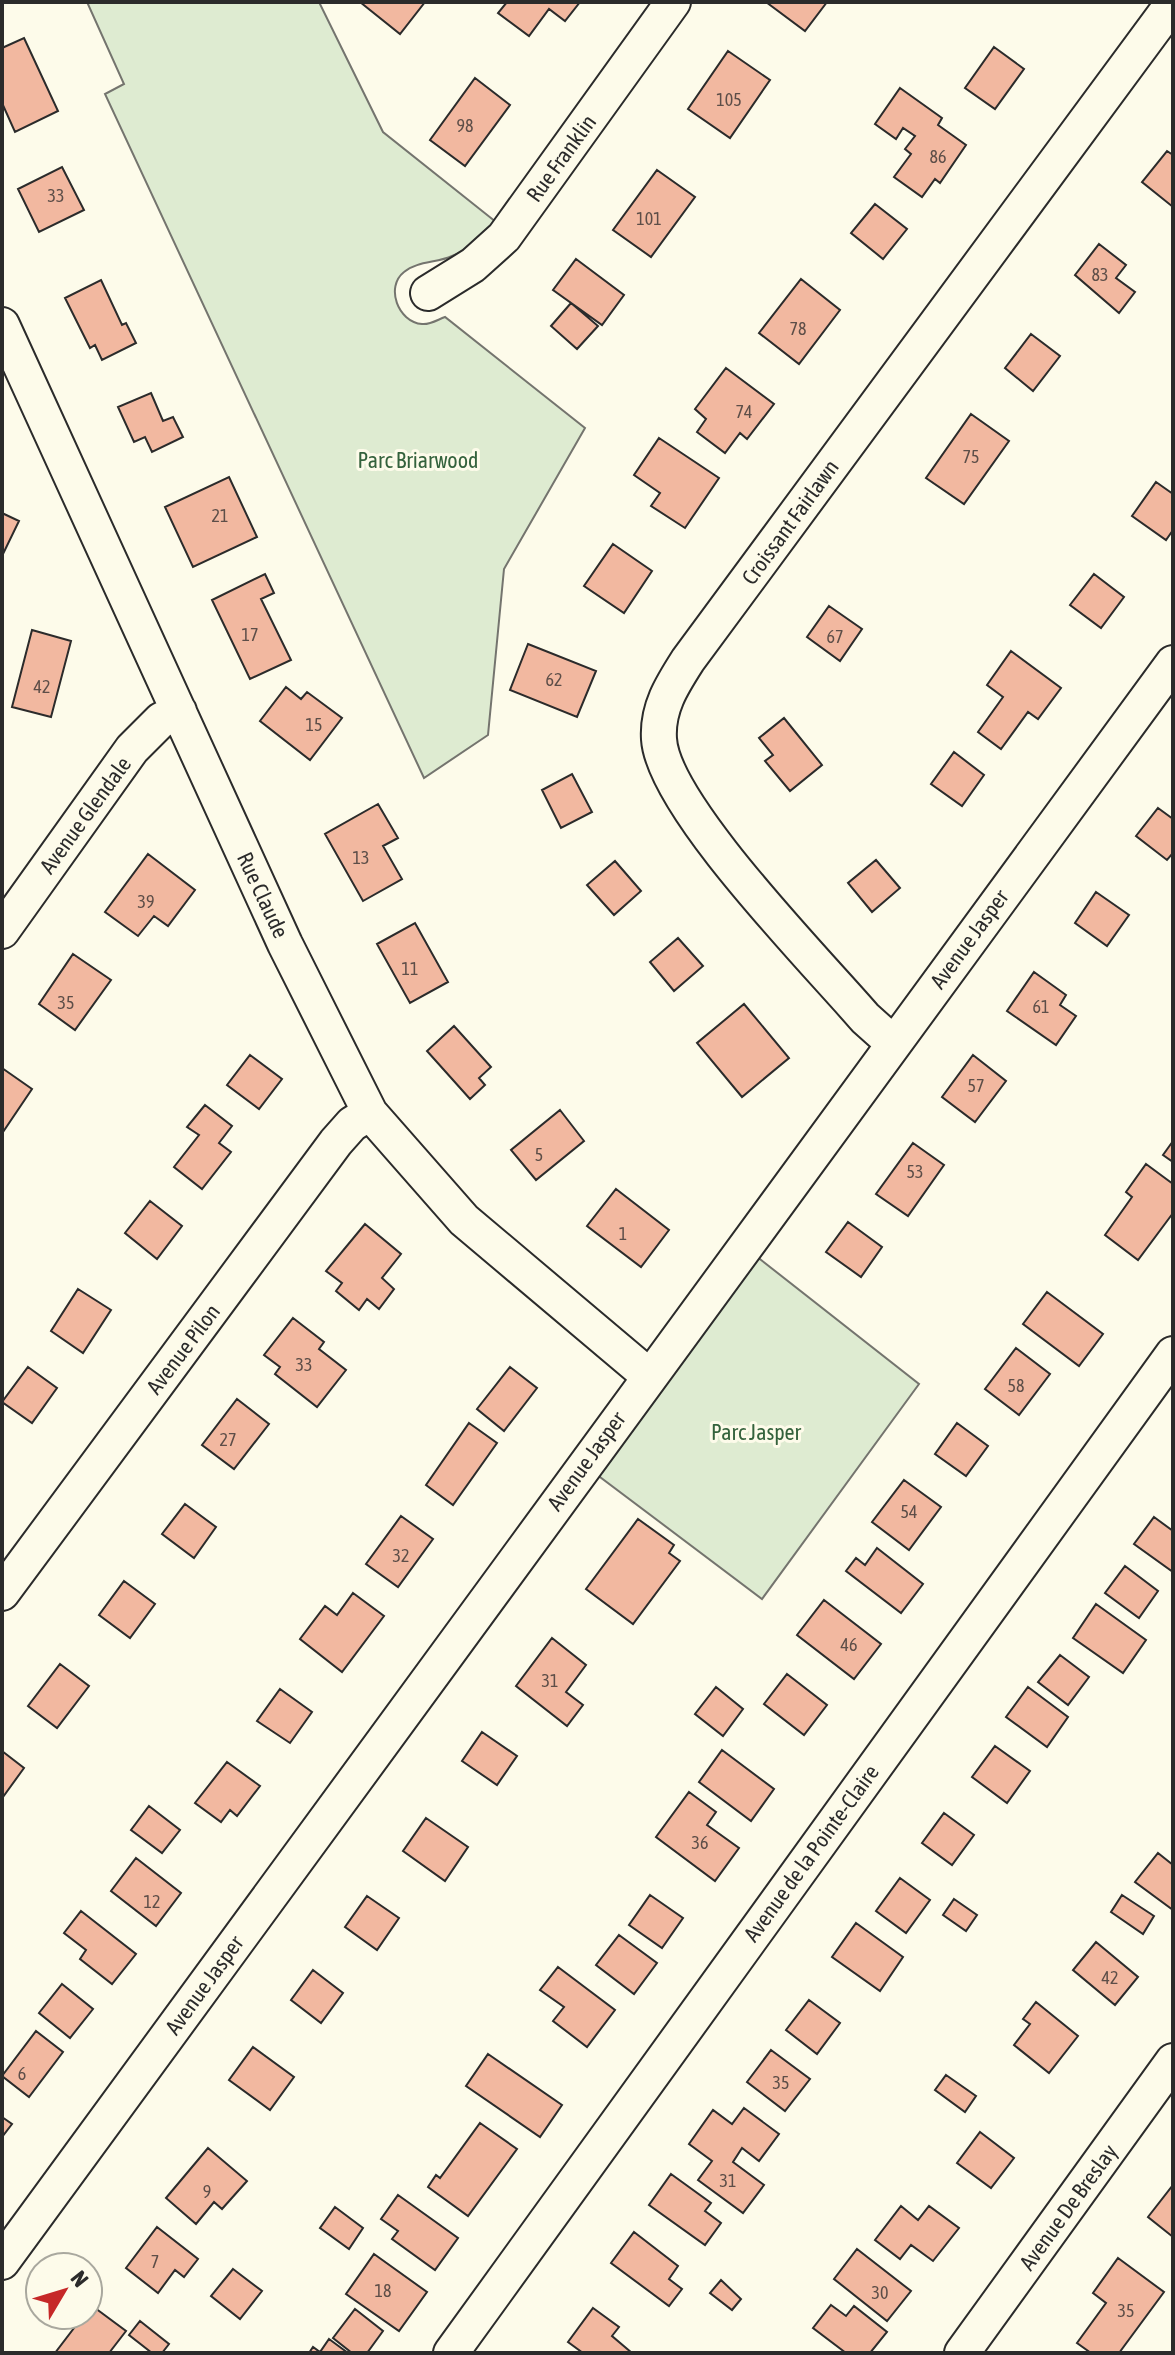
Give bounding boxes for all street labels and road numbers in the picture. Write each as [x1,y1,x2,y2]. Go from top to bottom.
street label: Rue Franklin [521,109,601,207]
street label: Croissant Fairlawn [736,455,844,589]
street label: Avenue Glendale [34,751,136,879]
street label: Rue Claude [232,848,294,942]
street label: Avenue Jasper [924,884,1014,994]
street label: Avenue Pilon [141,1299,225,1399]
street label: Avenue Jasper [541,1406,631,1516]
street label: Avenue de la Pointe-Claire [738,1760,884,1946]
street label: Avenue Jasper [159,1930,249,2040]
street label: Avenue De Breslay [1014,2139,1122,2275]

